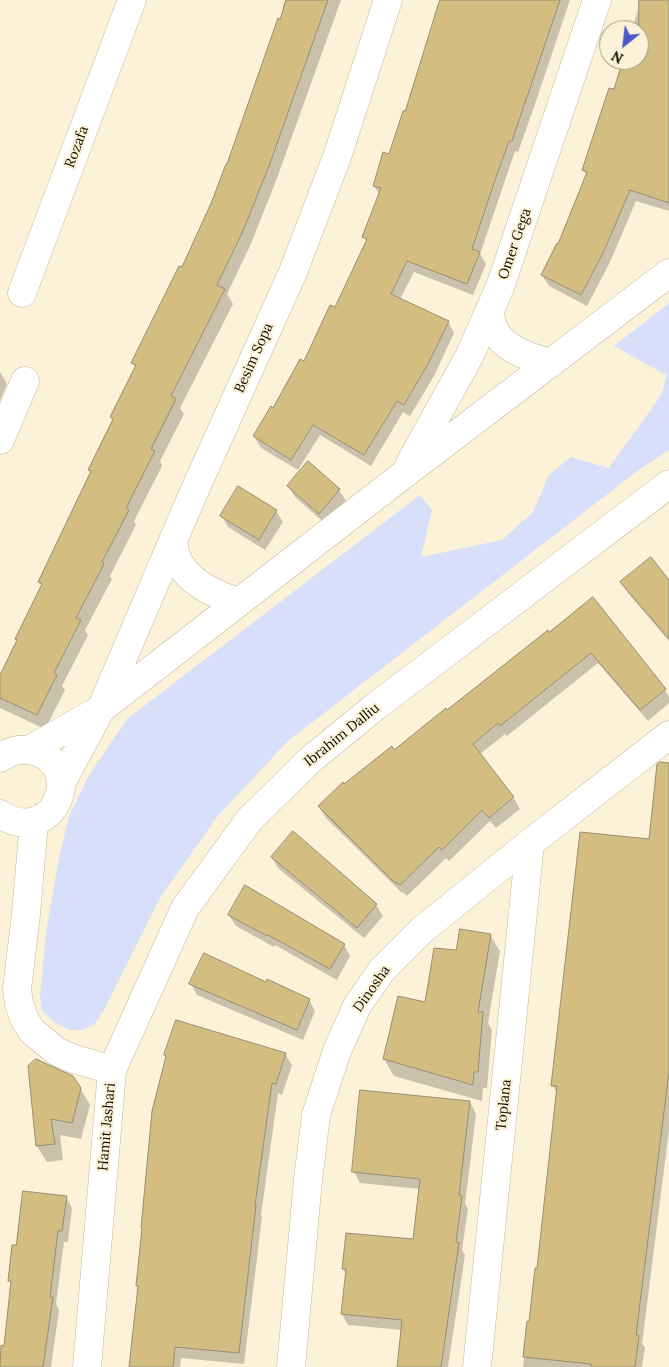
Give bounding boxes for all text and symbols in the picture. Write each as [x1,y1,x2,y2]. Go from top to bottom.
north arrow [599,20,649,70]
text: N [608,47,626,68]
street label: Rozafa [62,124,92,170]
street label: Omer Gega [495,206,535,282]
street label: Besim Sopa [231,320,277,396]
street label: Ibrahim Dalliu [301,700,383,770]
street label: Dinosha [350,962,394,1016]
street label: Toplana [493,1078,515,1132]
street label: Hamit Jashari [95,1082,119,1172]

